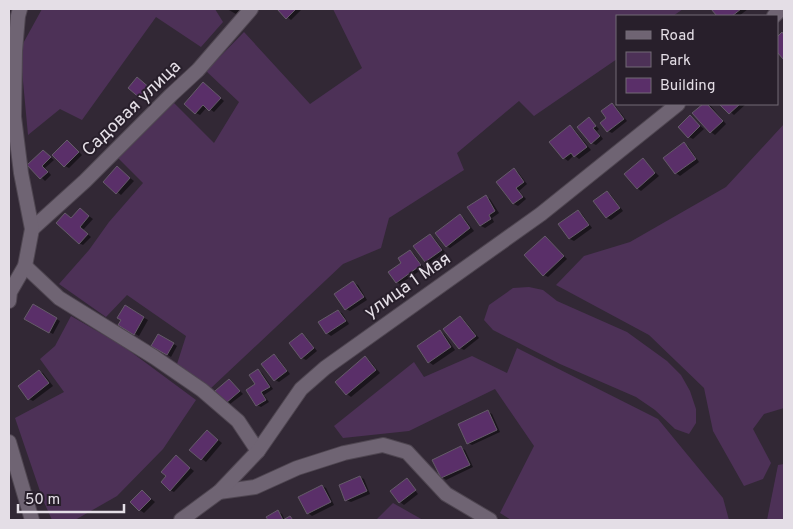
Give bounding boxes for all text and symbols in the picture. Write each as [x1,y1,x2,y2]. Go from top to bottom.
legend [616,15,778,105]
text: Road [660,27,695,46]
text: Park [660,52,691,71]
street label: Садовая улица [78,56,186,162]
text: Building [660,77,715,96]
street label: улица 1 Мая [360,248,456,324]
scale bar [18,482,124,514]
text: 50 m [25,491,60,510]

